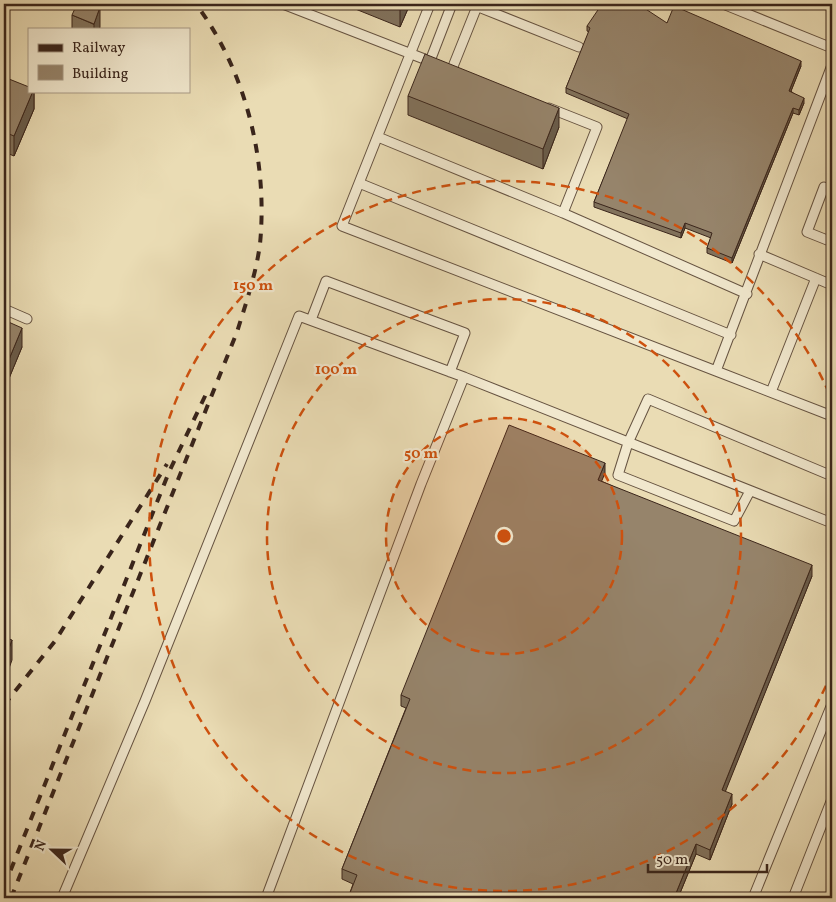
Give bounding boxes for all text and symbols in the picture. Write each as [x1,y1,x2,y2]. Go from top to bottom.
legend [28,28,190,92]
text: Railway [72,38,125,59]
text: Building [72,64,129,85]
text: 150 m [233,276,273,297]
text: 100 m [315,360,358,381]
text: 50 m [404,444,438,465]
centre of rings [495,527,513,545]
north arrow [28,824,78,874]
text: N [31,837,52,854]
scale bar [648,842,767,874]
text: 50 m [656,850,688,871]

